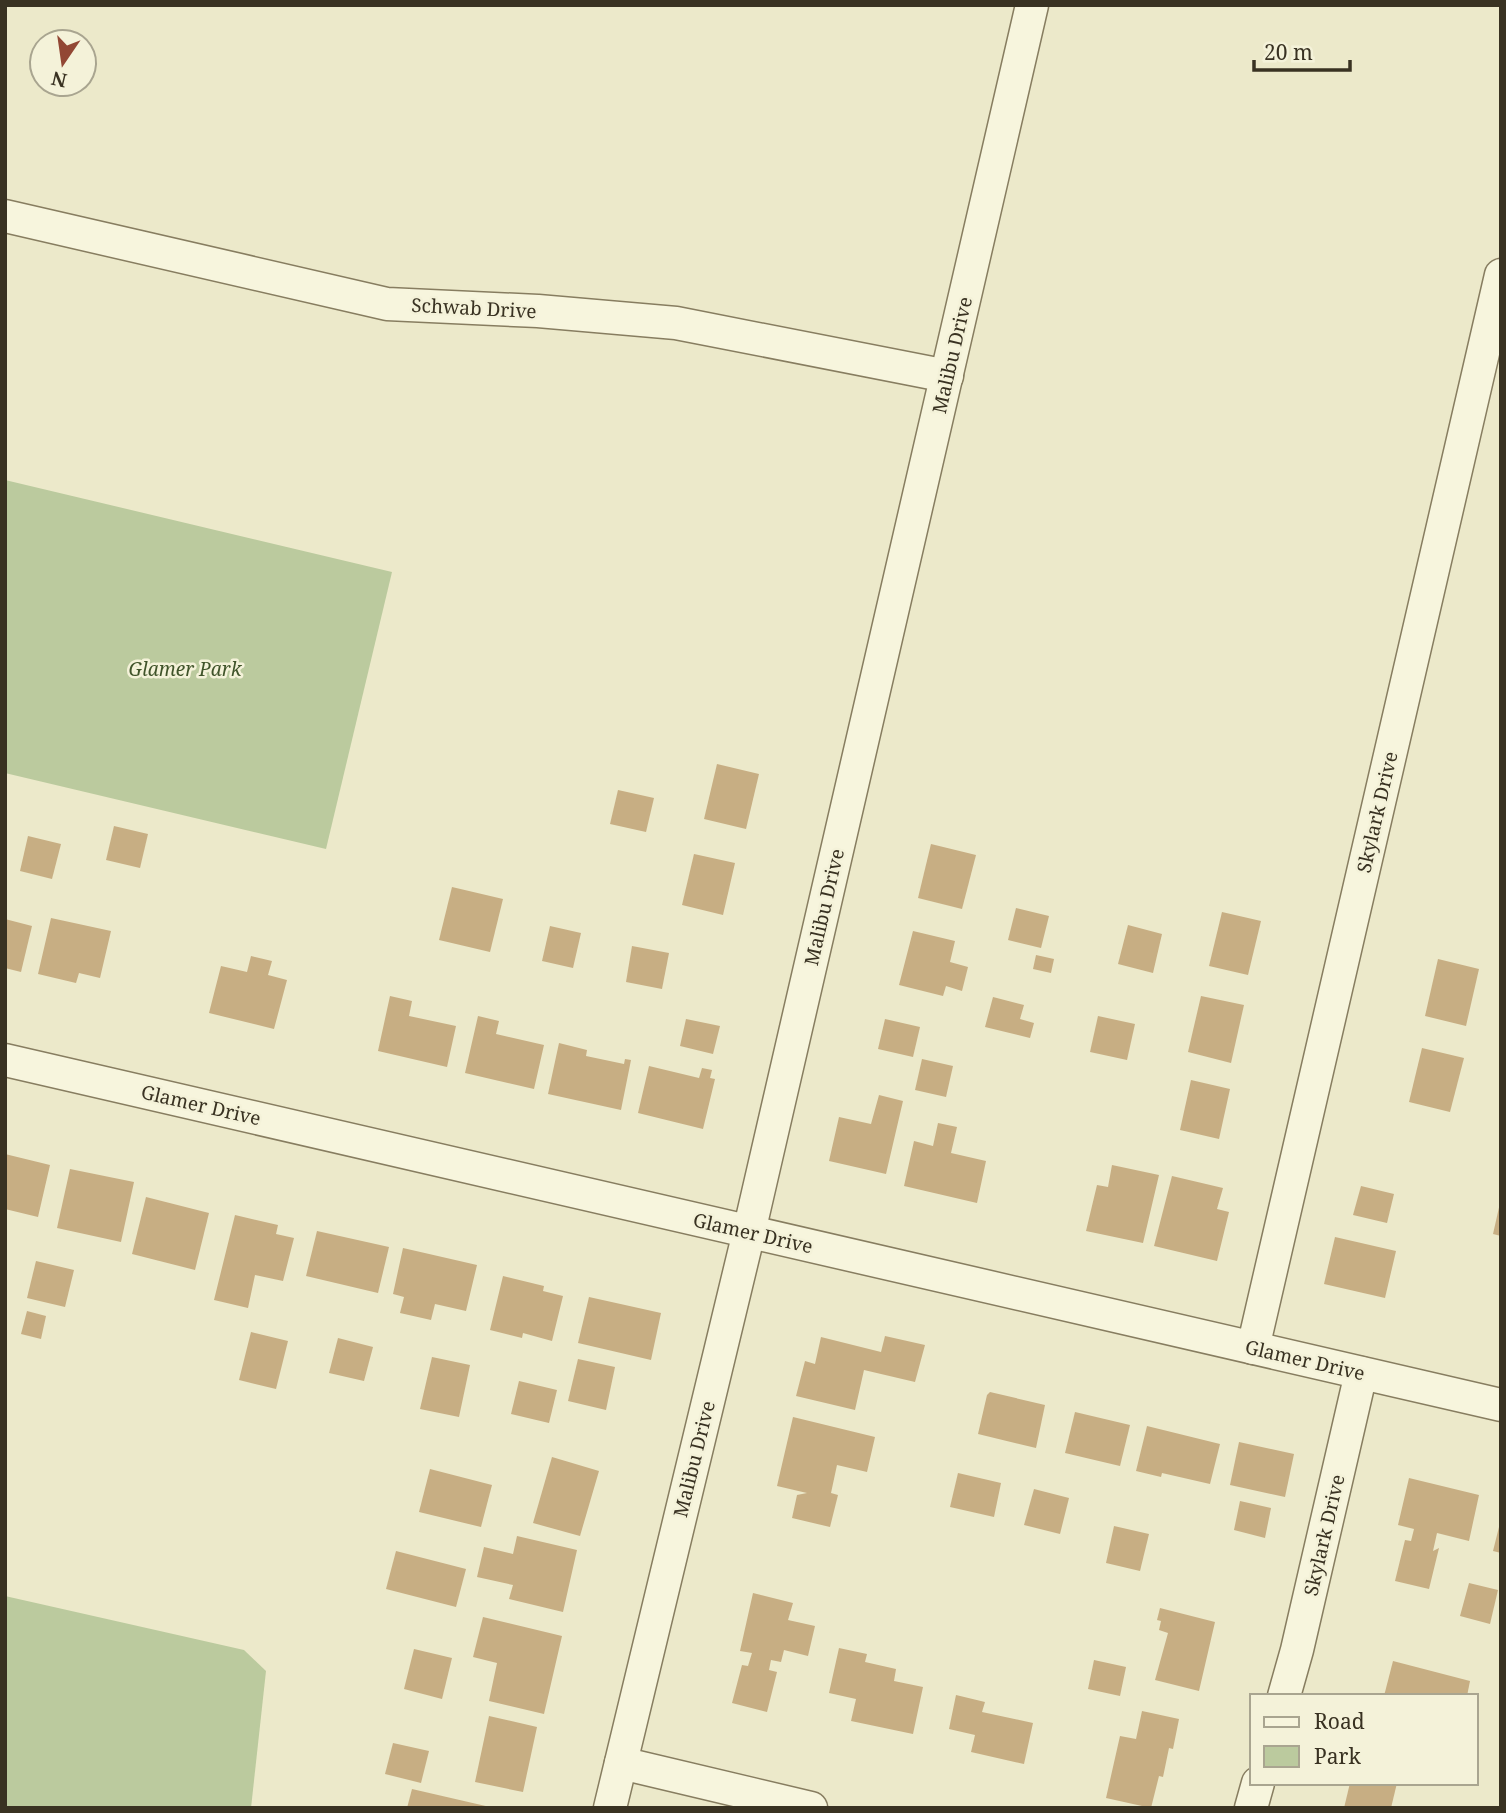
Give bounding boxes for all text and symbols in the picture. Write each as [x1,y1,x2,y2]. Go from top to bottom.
north arrow [28,28,98,98]
scale bar [1254,28,1350,72]
text: 20 m [1264,38,1313,66]
text: N [49,65,69,94]
street label: Schwab Drive [411,292,537,324]
street label: Malibu Drive [926,294,978,416]
park label: Glamer Park [128,656,243,682]
street label: Skylark Drive [1350,749,1404,875]
street label: Malibu Drive [798,846,850,968]
street label: Glamer Drive [139,1079,263,1131]
street label: Glamer Drive [691,1207,815,1259]
street label: Glamer Drive [1243,1334,1367,1386]
street label: Malibu Drive [667,1398,721,1520]
street label: Skylark Drive [1297,1472,1351,1598]
legend [1250,1694,1478,1785]
text: Road [1314,1707,1365,1735]
text: Park [1314,1742,1361,1770]

